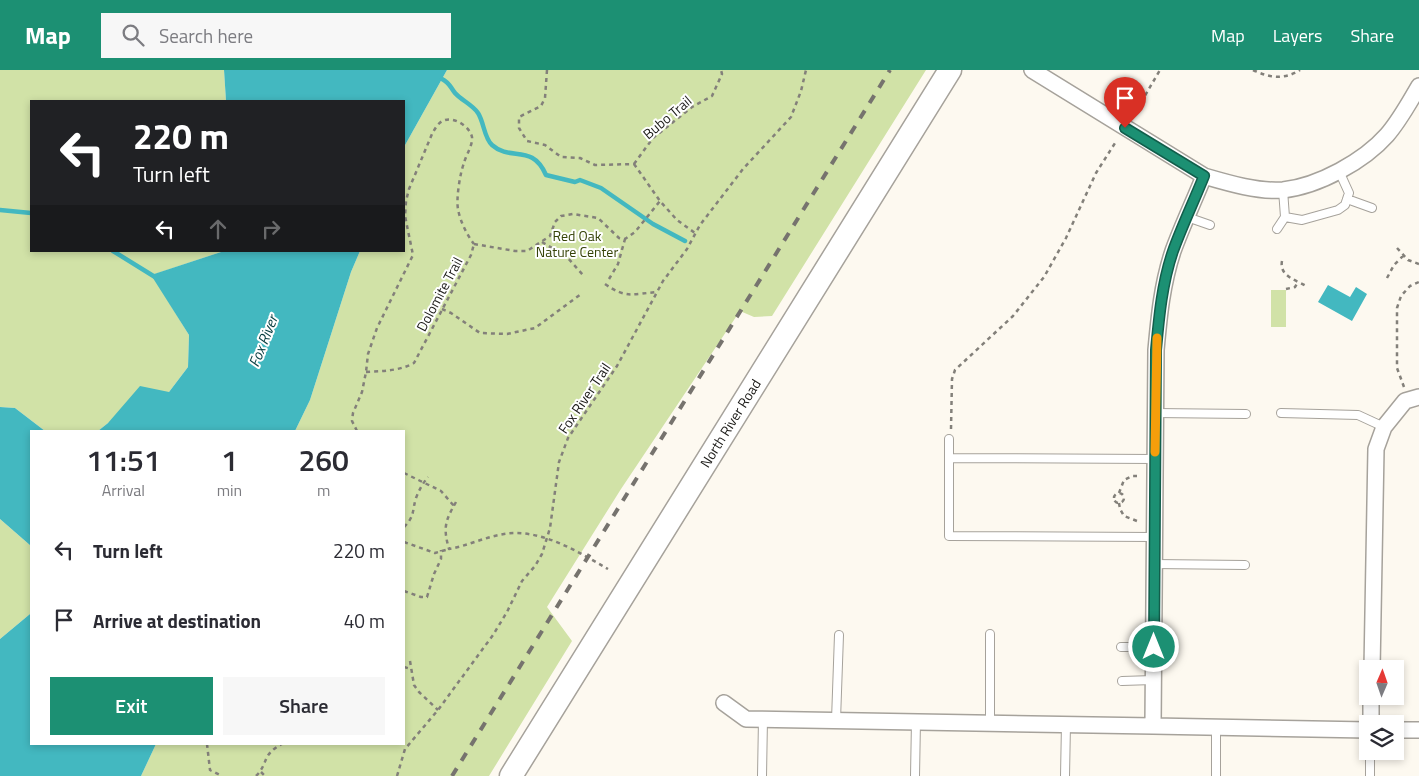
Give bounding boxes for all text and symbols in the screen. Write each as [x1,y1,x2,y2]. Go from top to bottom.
search box [101,13,451,58]
text: Map [25,17,71,53]
icon: search [119,21,147,49]
text: Search here [159,21,253,50]
text: Map [1211,22,1245,49]
text: Layers [1273,22,1322,49]
text: Share [1350,22,1394,49]
pin [1104,77,1146,128]
icon: arrive [1111,84,1139,112]
street label: Bubo Trail [638,90,696,144]
text: 220 m [133,109,229,163]
icon: left [50,120,115,185]
text: Turn left [133,157,210,191]
icon: left [151,215,179,243]
icon: ahead [204,215,232,243]
icon: right [257,215,285,243]
park label: Red Oak Nature Center [536,225,618,262]
street label: Dolomite Trail [411,253,467,335]
water label: Fox River [242,310,285,370]
street label: Fox River Trail [553,358,615,438]
street label: North River Road [694,375,766,471]
text: 11:51 [86,437,161,483]
text: 1 [221,437,238,483]
text: 260 [298,437,349,483]
text: Arrival [102,478,145,502]
text: min [217,478,242,502]
text: m [317,478,330,502]
icon: left [50,536,78,564]
text: Turn left [93,536,163,565]
text: 220 m [333,536,385,565]
icon: arrive [50,606,78,634]
text: Arrive at destination [93,606,261,635]
text: 40 m [344,606,385,635]
position arrow [1127,620,1179,672]
north arrow [1359,660,1404,705]
map controls [1359,660,1404,760]
button: Exit [50,677,213,735]
button: Share [223,677,385,735]
button: layers [1359,715,1404,760]

